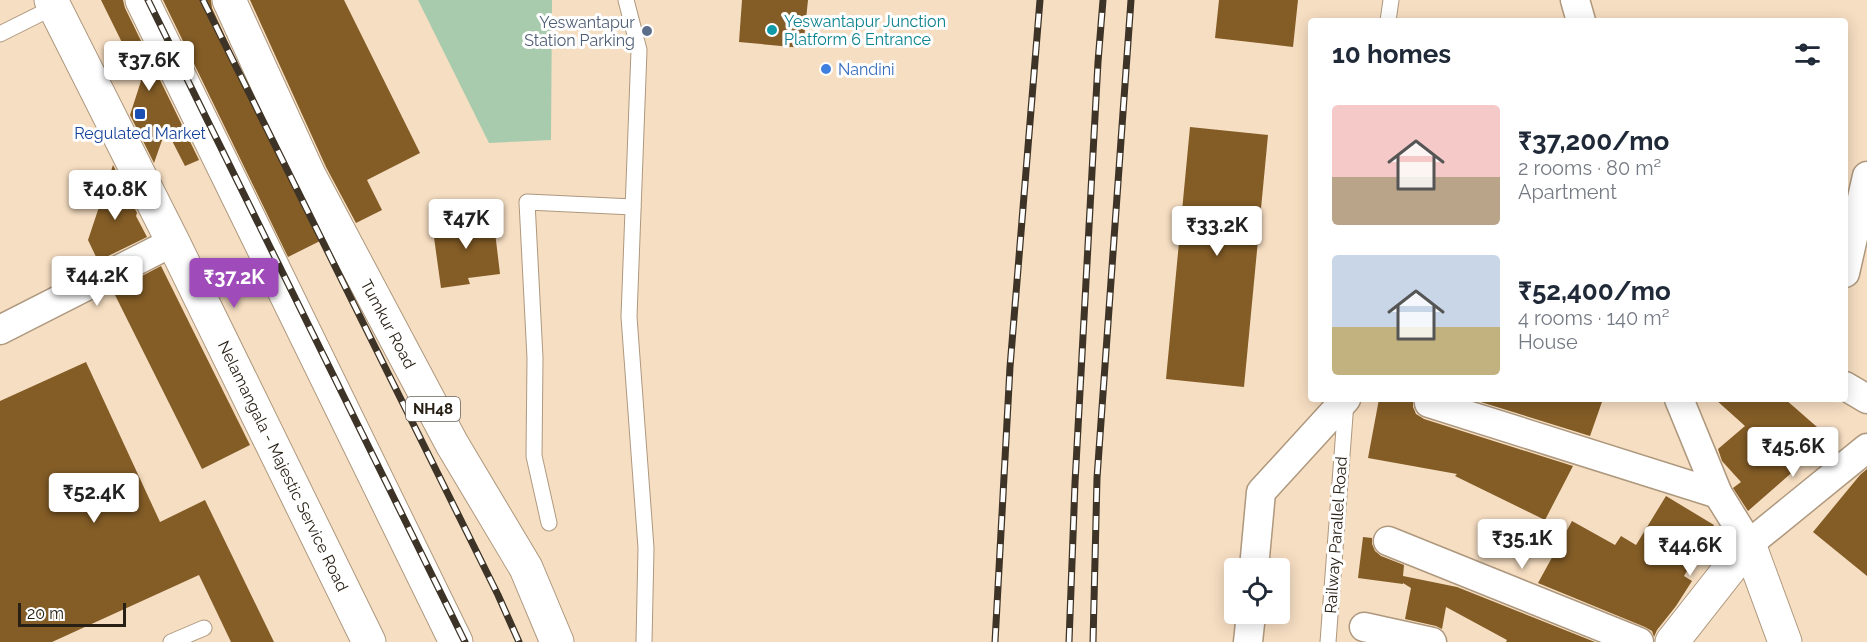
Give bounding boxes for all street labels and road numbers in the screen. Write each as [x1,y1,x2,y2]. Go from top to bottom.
street label: Tumkur Road [357,276,419,372]
street label: Nelamangala - Majestic Service Road [214,338,352,594]
road number: NH48 [406,397,460,421]
street label: Railway Parallel Road [1321,456,1351,614]

